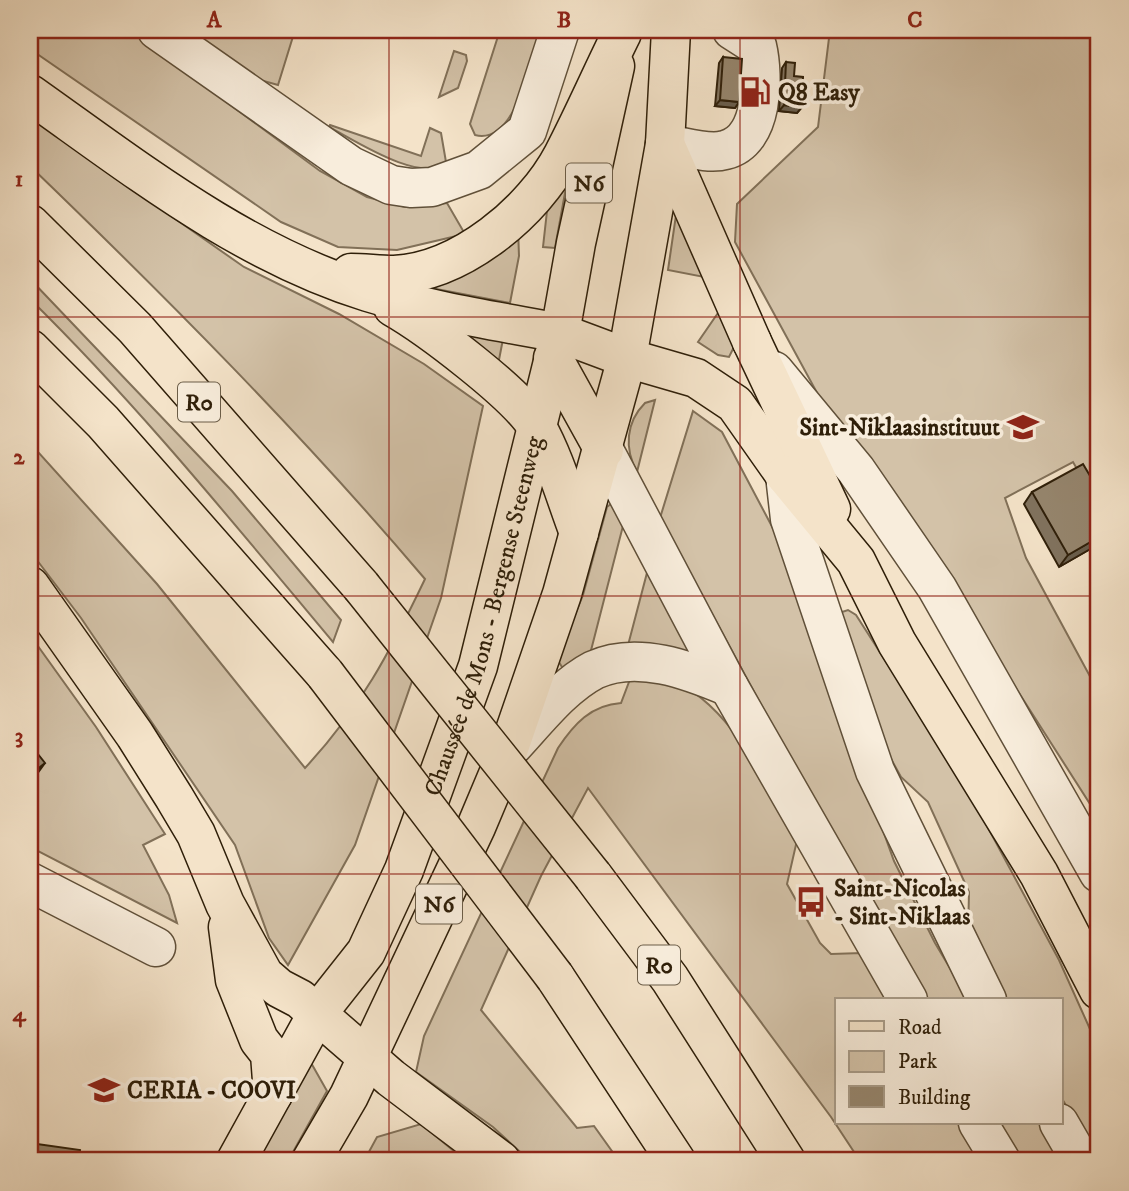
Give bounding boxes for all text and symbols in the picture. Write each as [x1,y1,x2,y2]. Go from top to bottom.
text: A [206,6,223,35]
text: B [557,6,571,35]
text: C [907,6,923,35]
fuel station icon: Q8 Easy [738,75,772,109]
place label: Q8 Easy [778,78,860,108]
road number: N6 [566,164,612,202]
text: 1 [15,165,23,194]
road number: R0 [178,382,220,422]
school or university icon: Sint-Niklaasinstituut [1006,410,1040,444]
place label: Sint-Niklaasinstituut [800,413,1000,443]
street label: Chaussée de Mons - Bergense Steenweg [418,433,550,800]
text: 2 [13,443,25,472]
text: 3 [15,722,23,751]
place label: Saint-Nicolas - Sint-Niklaas [834,874,970,932]
road number: N6 [416,884,462,923]
bus stop icon: Saint-Nicolas - Sint-Niklaas [794,885,828,919]
road number: R0 [638,946,680,984]
legend [835,998,1062,1124]
text: 4 [12,1000,27,1029]
text: Road [898,1015,942,1041]
text: Park [898,1049,938,1075]
school or university icon: CERIA - COOVI [87,1073,121,1107]
place label: CERIA - COOVI [127,1076,296,1106]
text: Building [898,1085,971,1111]

